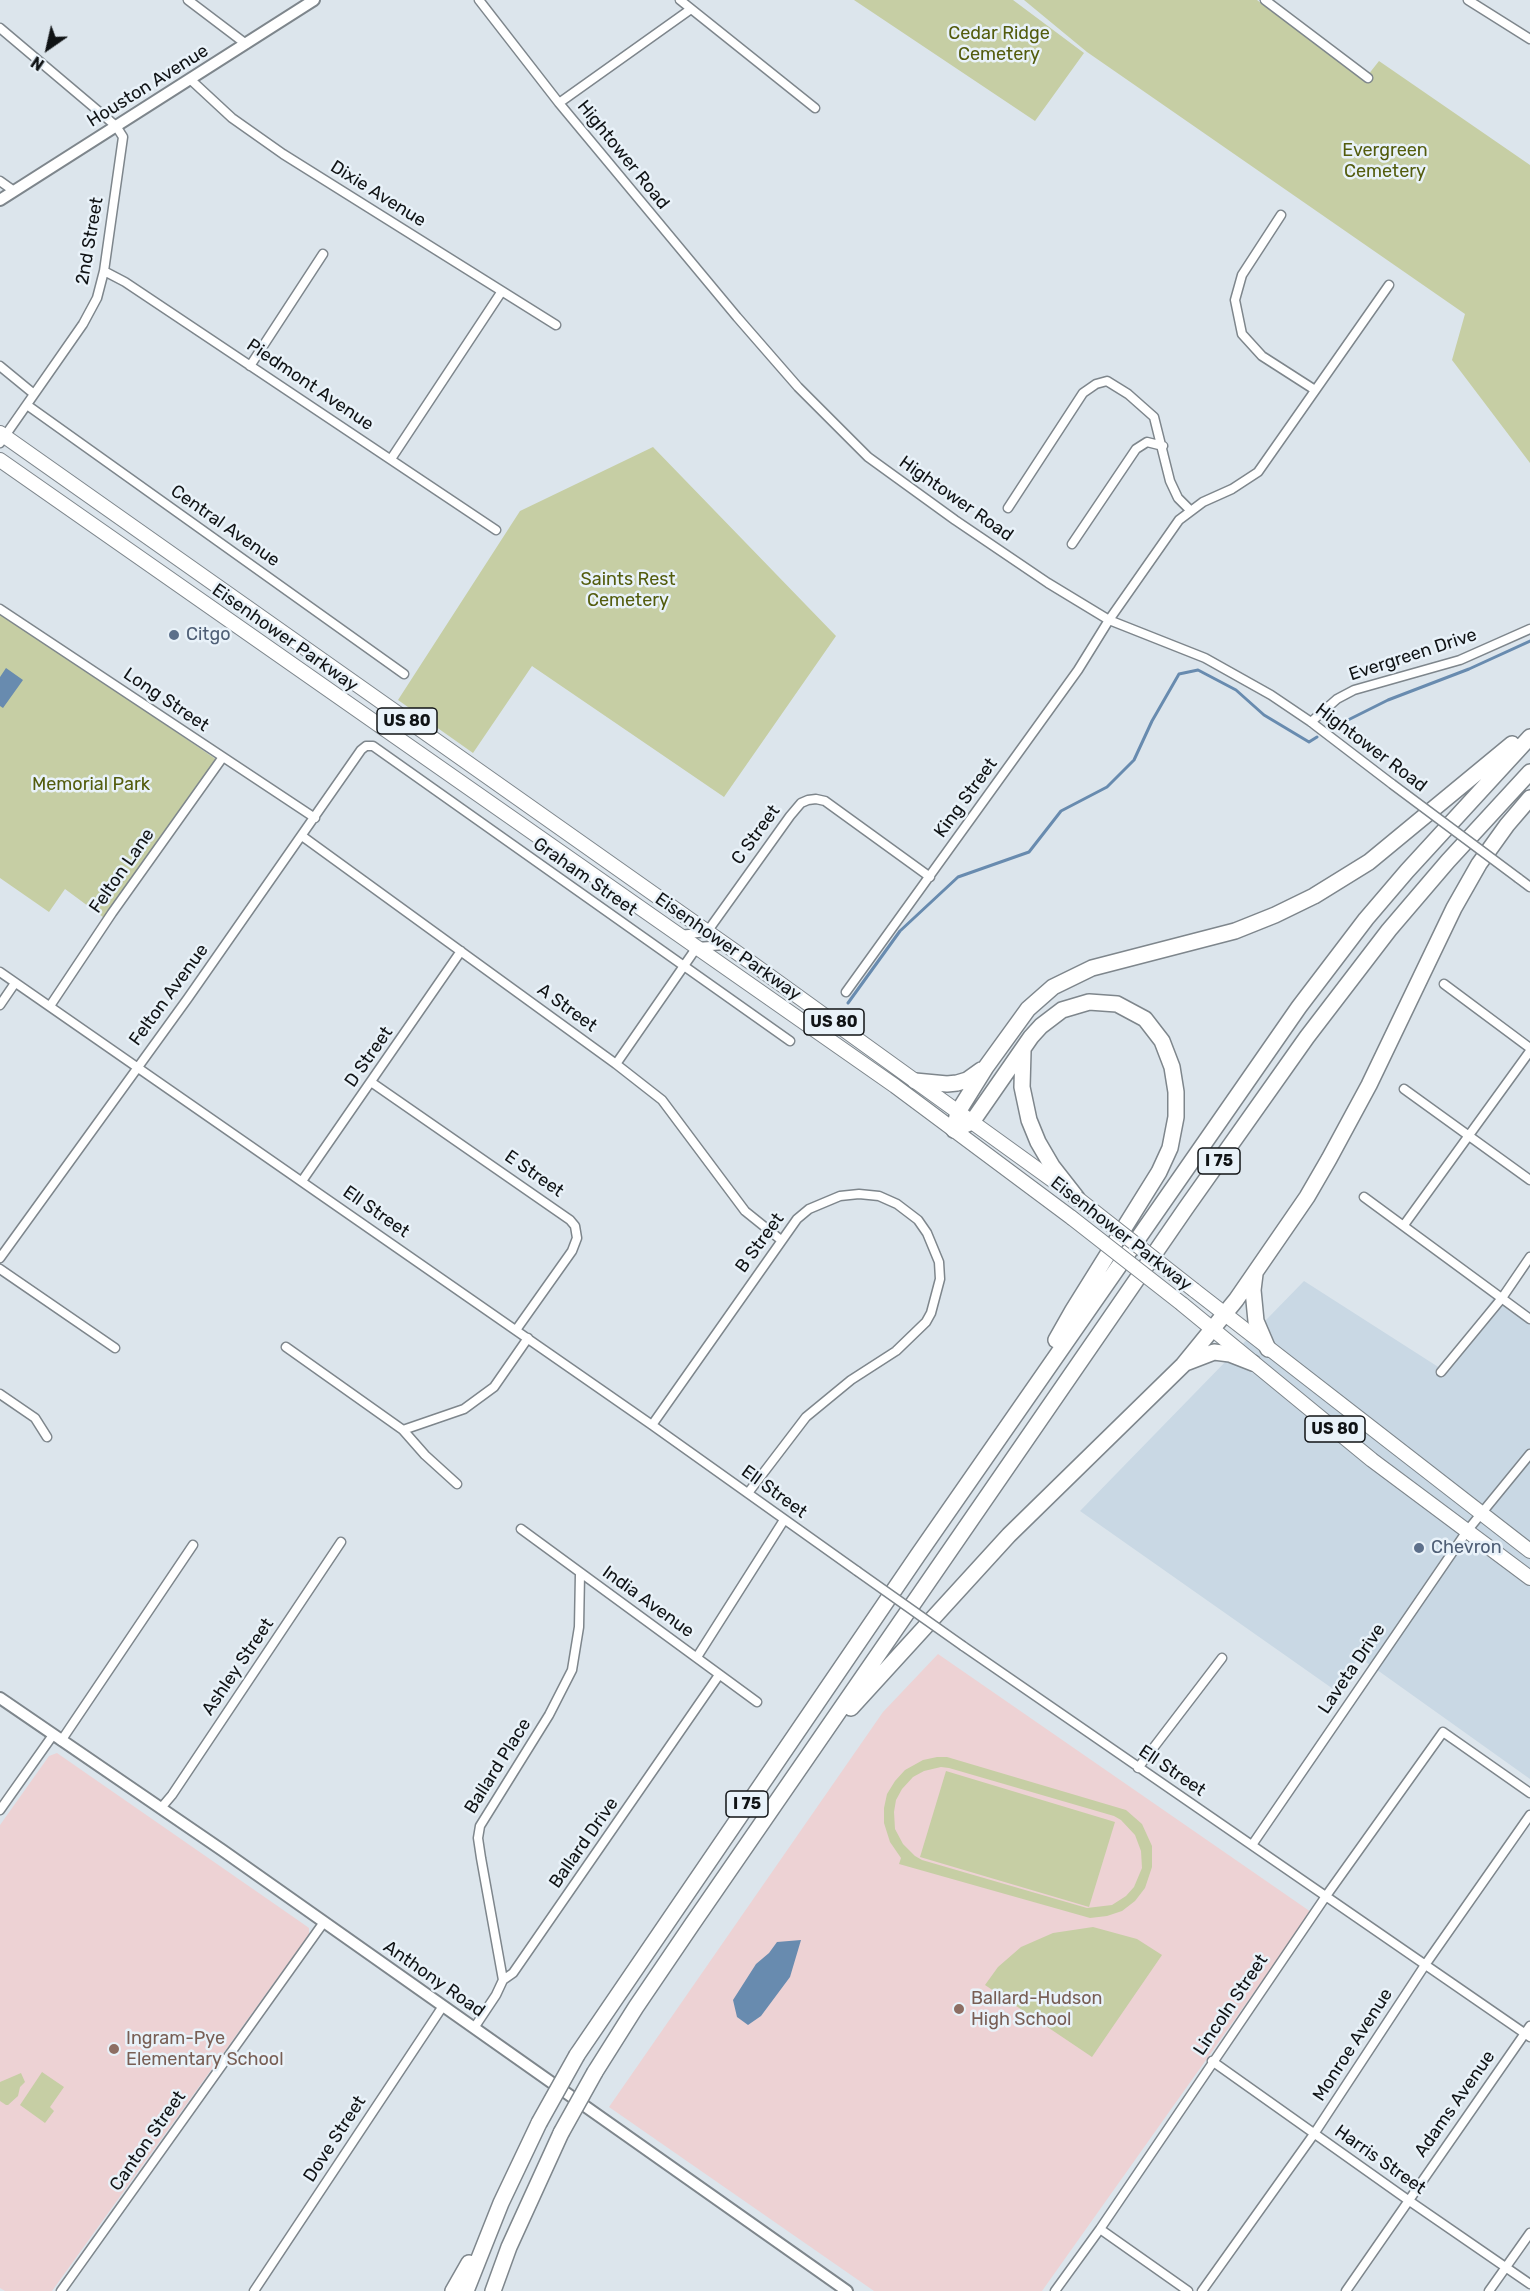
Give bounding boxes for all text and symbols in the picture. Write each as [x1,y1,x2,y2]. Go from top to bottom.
north arrow [18,18,78,78]
park label: Cedar Ridge Cemetery [948,23,1050,66]
street label: Houston Avenue [83,40,213,132]
text: N [28,52,48,74]
street label: Hightower Road [572,96,674,214]
park label: Evergreen Cemetery [1342,140,1428,182]
street label: Dixie Avenue [326,156,430,232]
street label: 2nd Street [72,195,108,287]
street label: Piedmont Avenue [242,335,378,435]
street label: Hightower Road [895,452,1017,546]
street label: Central Avenue [166,480,284,572]
park label: Saints Rest Cemetery [581,569,675,612]
street label: Eisenhower Parkway [208,579,362,697]
place label: Citgo [186,624,230,646]
street label: Evergreen Drive [1346,624,1480,686]
marker: Citgo [167,628,181,642]
street label: Long Street [119,664,213,736]
street label: Hightower Road [1311,699,1431,797]
road number: US 80 [377,708,437,734]
street label: King Street [930,754,1002,842]
park label: Memorial Park [32,774,150,796]
street label: C Street [727,801,785,869]
street label: Felton Lane [85,824,159,918]
street label: Graham Street [529,833,641,921]
street label: Eisenhower Parkway [651,888,805,1006]
street label: Felton Avenue [125,940,213,1050]
street label: A Street [533,979,601,1037]
road number: US 80 [804,1009,864,1035]
street label: D Street [340,1023,398,1091]
street label: E Street [500,1146,568,1202]
road number: I 75 [1198,1148,1240,1174]
street label: Eisenhower Parkway [1046,1172,1196,1296]
street label: Ell Street [339,1181,413,1243]
street label: B Street [731,1209,789,1277]
road number: US 80 [1305,1416,1365,1442]
street label: Ell Street [737,1461,811,1523]
place label: Chevron [1431,1537,1502,1559]
marker: Chevron [1412,1541,1426,1555]
street label: India Avenue [598,1561,698,1643]
street label: Ashley Street [198,1614,278,1720]
street label: Laveta Drive [1314,1620,1390,1718]
street label: Ballard Place [460,1714,536,1818]
street label: Ell Street [1134,1741,1210,1801]
road number: I 75 [726,1791,768,1817]
street label: Ballard Drive [545,1794,623,1892]
street label: Anthony Road [379,1936,489,2022]
street label: Lincoln Street [1189,1950,1273,2060]
street label: Monroe Avenue [1309,1985,1397,2105]
place label: Ballard-Hudson High School [971,1988,1102,2030]
marker: Ballard-Hudson High School [952,2002,966,2016]
place label: Ingram-Pye Elementary School [126,2028,284,2070]
marker: Ingram-Pye Elementary School [107,2042,121,2056]
street label: Adams Avenue [1410,2047,1500,2161]
street label: Canton Street [105,2087,191,2195]
street label: Dove Street [299,2092,371,2186]
street label: Harris Street [1330,2121,1430,2199]

